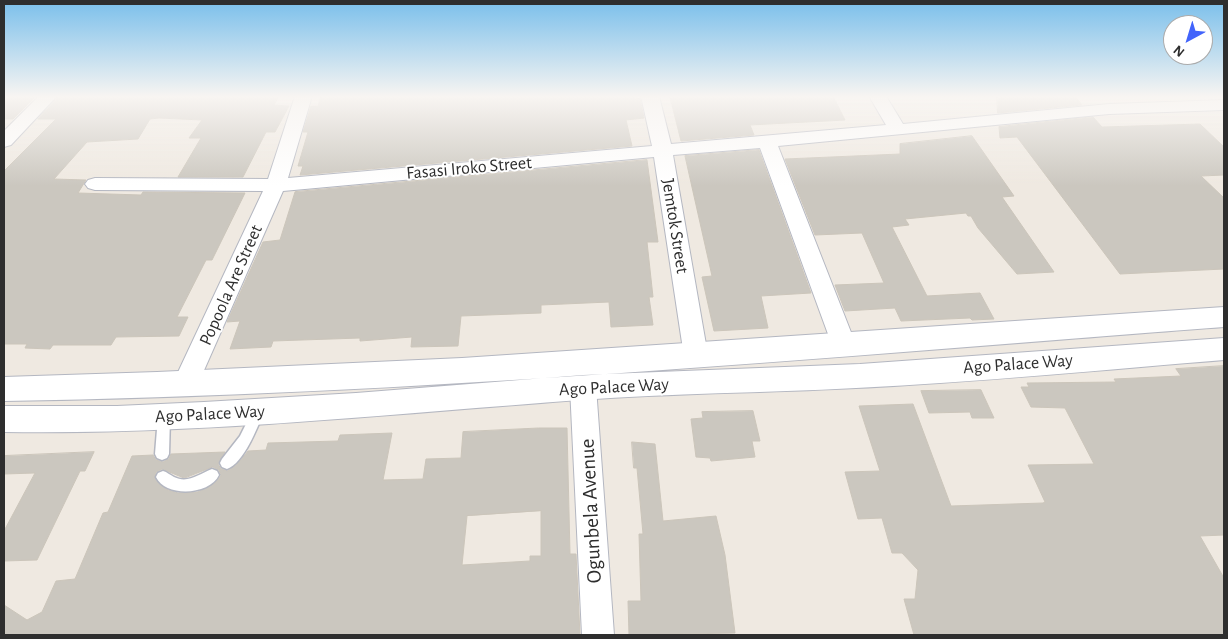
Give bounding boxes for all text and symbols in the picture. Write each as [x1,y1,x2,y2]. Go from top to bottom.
north arrow [1163,15,1213,65]
text: N [1171,42,1187,59]
street label: Fasasi Iroko Street [405,152,533,184]
street label: Jemtok Street [657,177,693,275]
street label: Popoola Are Street [195,221,267,349]
street label: Ago Palace Way [962,349,1074,379]
street label: Ago Palace Way [559,373,669,401]
street label: Ago Palace Way [155,400,265,428]
street label: Ogunbela Avenue [575,438,607,584]

